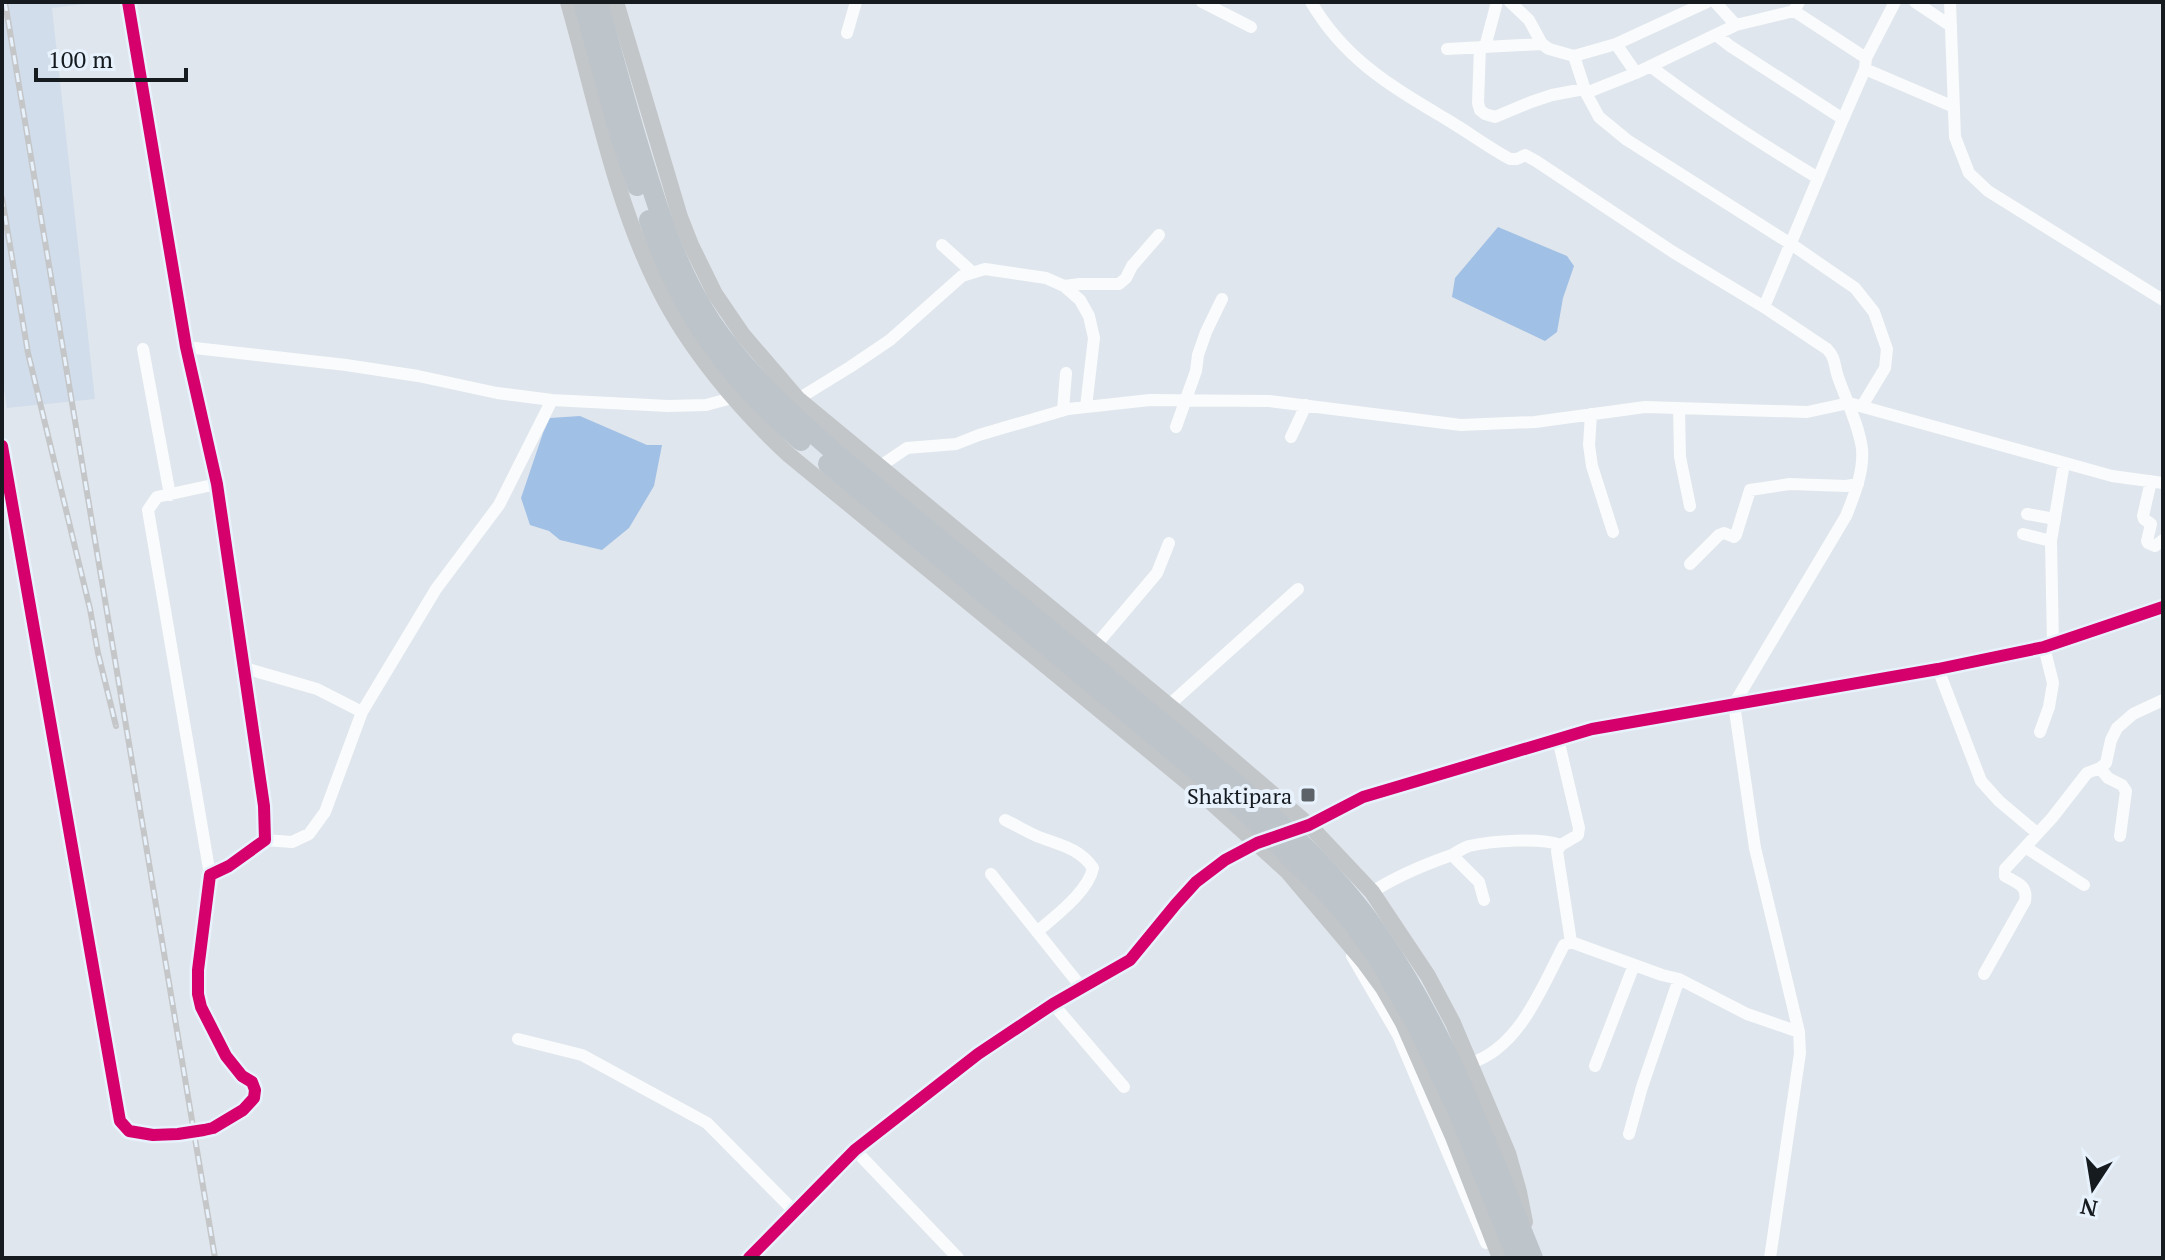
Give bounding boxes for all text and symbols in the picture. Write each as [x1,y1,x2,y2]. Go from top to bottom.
scale bar [36,32,186,82]
text: 100 m [48,43,113,75]
place label: Shaktipara [1187,781,1292,810]
marker: Shaktipara [1299,786,1317,804]
north arrow [2053,1148,2133,1228]
text: N [2077,1192,2100,1224]

